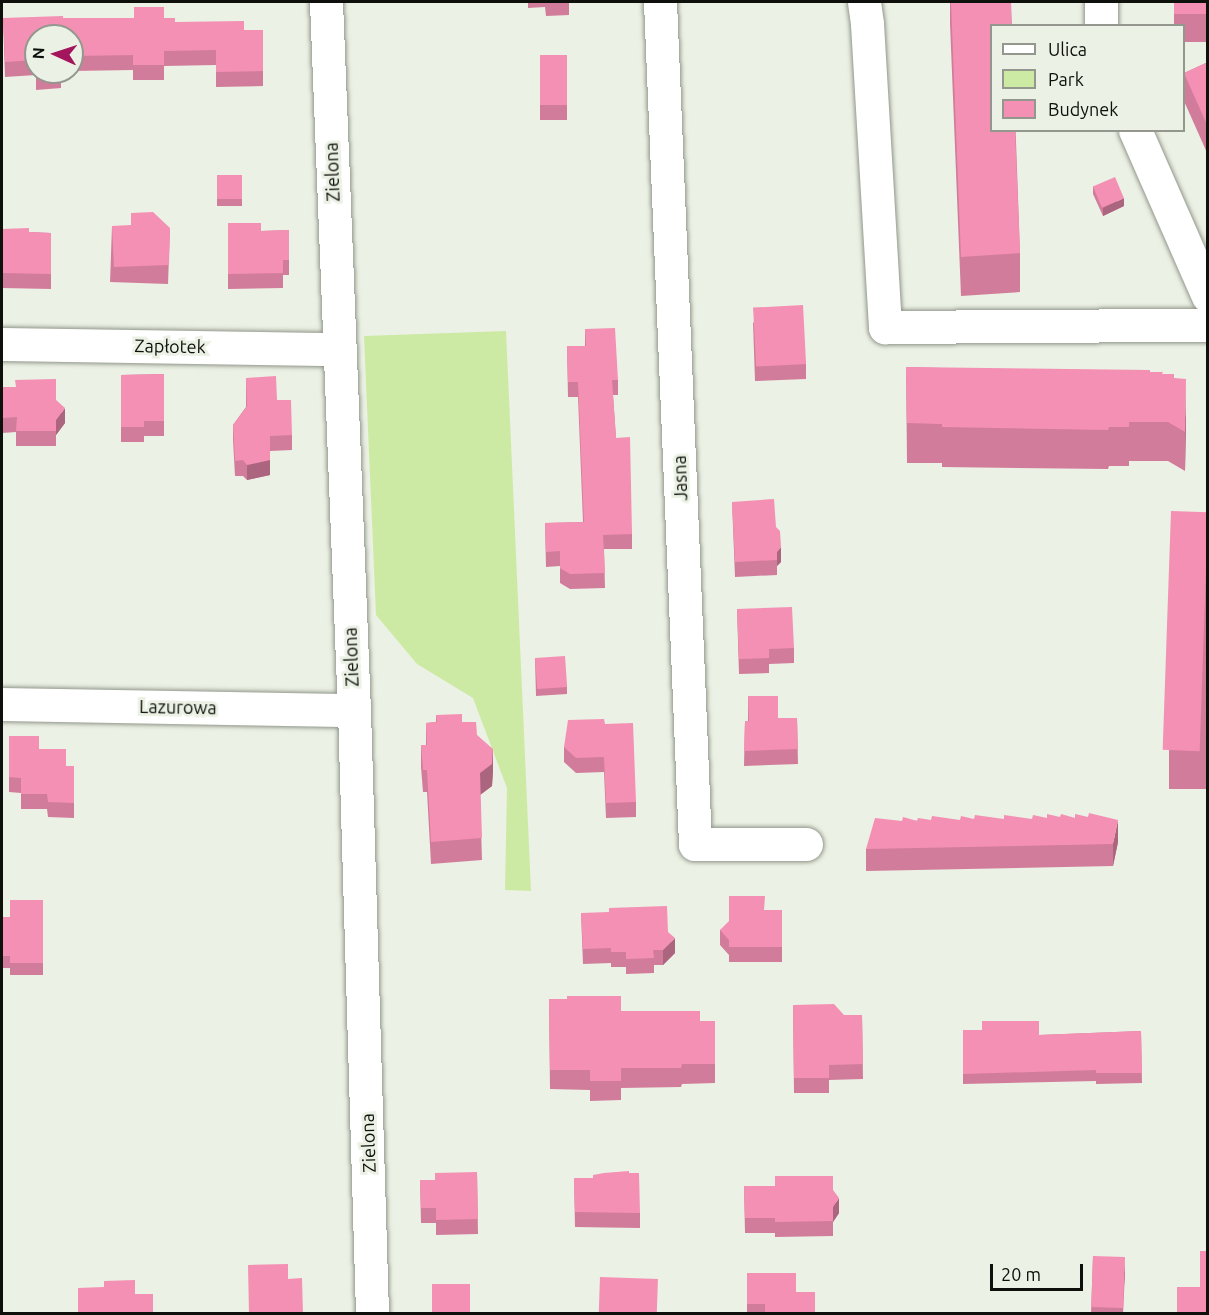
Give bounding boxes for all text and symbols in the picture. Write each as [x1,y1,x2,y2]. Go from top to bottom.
north arrow [24,24,84,84]
legend [990,24,1185,132]
text: Ulica [1048,39,1087,59]
text: N [29,47,47,60]
text: Park [1048,69,1084,89]
text: Budynek [1048,99,1118,119]
street label: Zielona [320,142,344,202]
street label: Zapłotek [134,335,206,357]
street label: Jasna [668,455,692,501]
street label: Zielona [339,627,363,687]
street label: Lazurowa [139,696,217,718]
street label: Zielona [356,1113,380,1173]
scale bar [993,1252,1086,1290]
text: 20 m [1001,1264,1041,1284]

